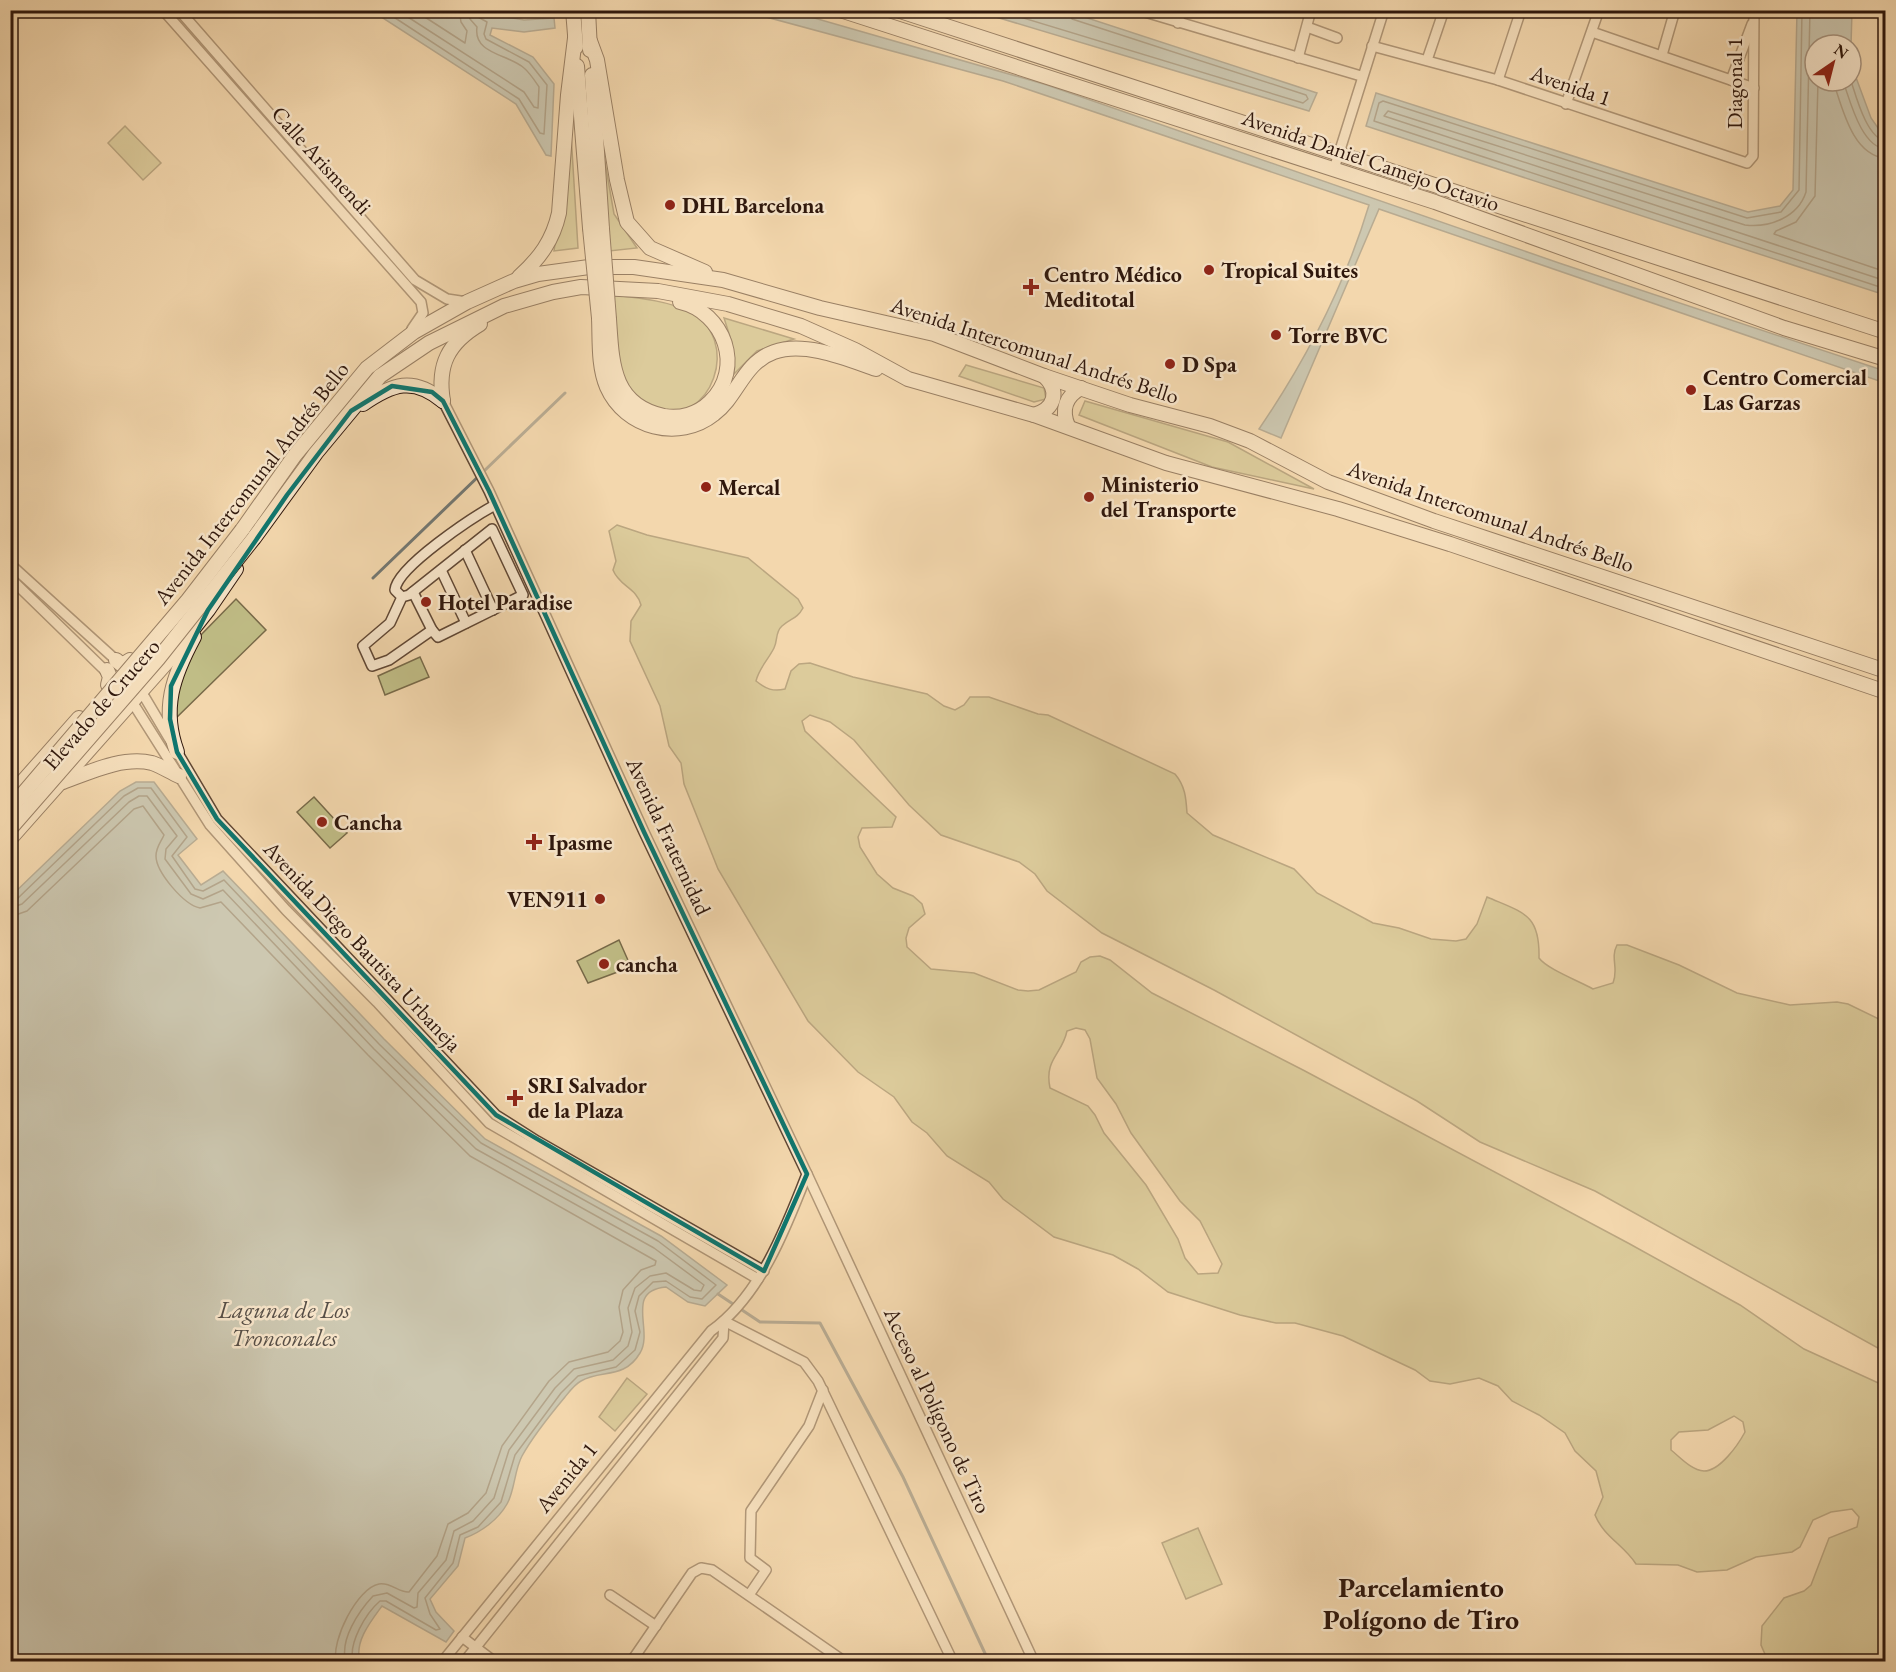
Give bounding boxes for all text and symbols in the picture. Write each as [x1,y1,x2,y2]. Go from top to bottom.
north arrow [1803,33,1863,93]
street label: Diagonal 1 [1720,37,1749,129]
text: N [1830,39,1853,63]
street label: Avenida 1 [1526,58,1615,113]
street label: Calle Arismendi [265,100,378,221]
street label: Avenida Daniel Camejo Octavio [1237,102,1504,218]
place label: DHL Barcelona [682,191,824,220]
marker: DHL Barcelona [663,198,677,212]
place label: Tropical Suites [1221,256,1358,285]
place label: Centro Médico Meditotal [1044,260,1182,314]
marker: Tropical Suites [1202,263,1216,277]
marker: Centro Médico Meditotal [1022,278,1040,296]
street label: Avenida Intercomunal Andrés Bello [886,290,1183,411]
place label: Torre BVC [1288,321,1388,350]
marker: Torre BVC [1269,328,1283,342]
place label: D Spa [1182,350,1237,379]
street label: Avenida Intercomunal Andrés Bello [147,356,356,612]
marker: D Spa [1163,357,1177,371]
place label: Centro Comercial Las Garzas [1703,363,1867,417]
marker: Centro Comercial Las Garzas [1684,383,1698,397]
street label: Avenida Intercomunal Andrés Bello [1343,453,1638,579]
place label: Ministerio del Transporte [1101,470,1236,524]
place label: Mercal [718,473,780,502]
marker: Mercal [699,480,713,494]
marker: Ministerio del Transporte [1082,490,1096,504]
place label: Hotel Paradise [438,588,572,617]
marker: Hotel Paradise [419,595,433,609]
street label: Elevado de Crucero [36,633,166,776]
street label: Avenida Fraternidad [619,752,718,921]
place label: Cancha [334,808,403,837]
marker: Cancha [315,815,329,829]
place label: Ipasme [548,828,613,857]
marker: Ipasme [525,833,543,851]
street label: Avenida Diego Bautista Urbaneja [257,834,468,1058]
place label: VEN911 [507,885,588,914]
marker: VEN911 [593,892,607,906]
place label: cancha [616,950,678,979]
marker: cancha [597,957,611,971]
place label: SRI Salvador de la Plaza [528,1071,648,1125]
marker: SRI Salvador de la Plaza [506,1089,524,1107]
water label: Laguna de Los Tronconales [217,1294,350,1353]
street label: Acceso al Polígono de Tiro [877,1302,998,1518]
street label: Avenida 1 [528,1436,604,1520]
district label: Parcelamiento Polígono de Tiro [1323,1569,1519,1637]

